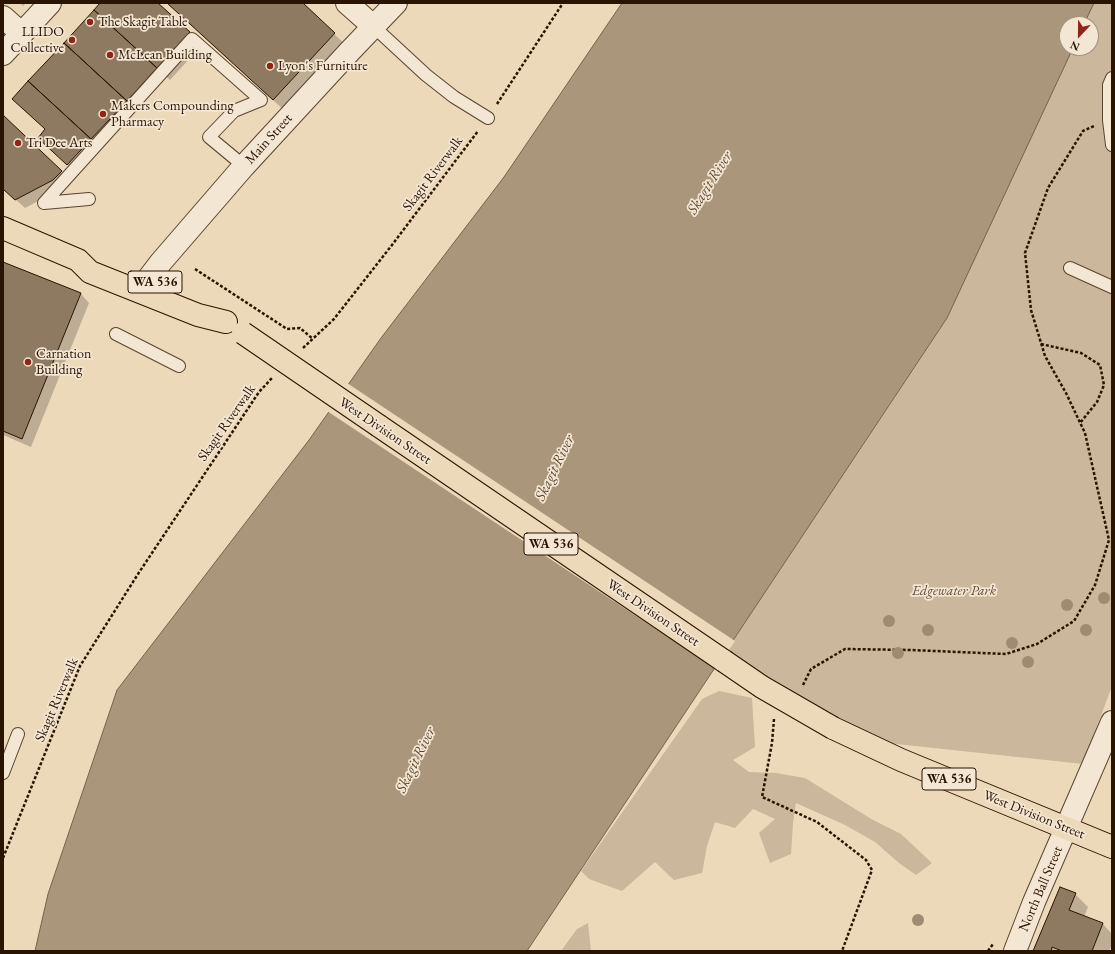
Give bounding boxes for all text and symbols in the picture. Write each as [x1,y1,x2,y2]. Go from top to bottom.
place label: The Skagit Table [98,14,188,30]
north arrow [1059,16,1099,56]
marker: The Skagit Table [85,17,95,27]
place label: LLIDO Collective [11,24,64,56]
marker: LLIDO Collective [67,35,77,45]
text: N [1068,38,1082,54]
place label: McLean Building [118,47,212,63]
marker: McLean Building [105,50,115,60]
place label: Lyon's Furniture [278,58,368,74]
marker: Lyon's Furniture [265,61,275,71]
place label: Makers Compounding Pharmacy [111,98,234,130]
marker: Makers Compounding Pharmacy [98,109,108,119]
street label: Main Street [242,110,296,168]
street label: Skagit Riverwalk [399,133,467,215]
place label: Tri Dee Arts [26,135,92,151]
marker: Tri Dee Arts [13,138,23,148]
water label: Skagit River [684,148,736,218]
road number: WA 536 [128,271,182,293]
place label: Carnation Building [36,346,91,378]
marker: Carnation Building [23,357,33,367]
street label: Skagit Riverwalk [194,381,260,465]
street label: West Division Street [336,394,434,468]
water label: Skagit River [531,432,579,504]
road number: WA 536 [524,533,578,555]
street label: West Division Street [604,576,702,650]
park label: Edgewater Park [912,583,996,599]
street label: Skagit Riverwalk [32,655,82,745]
water label: Skagit River [392,724,440,796]
road number: WA 536 [922,768,976,790]
street label: West Division Street [981,787,1087,843]
street label: North Ball Street [1015,844,1067,934]

